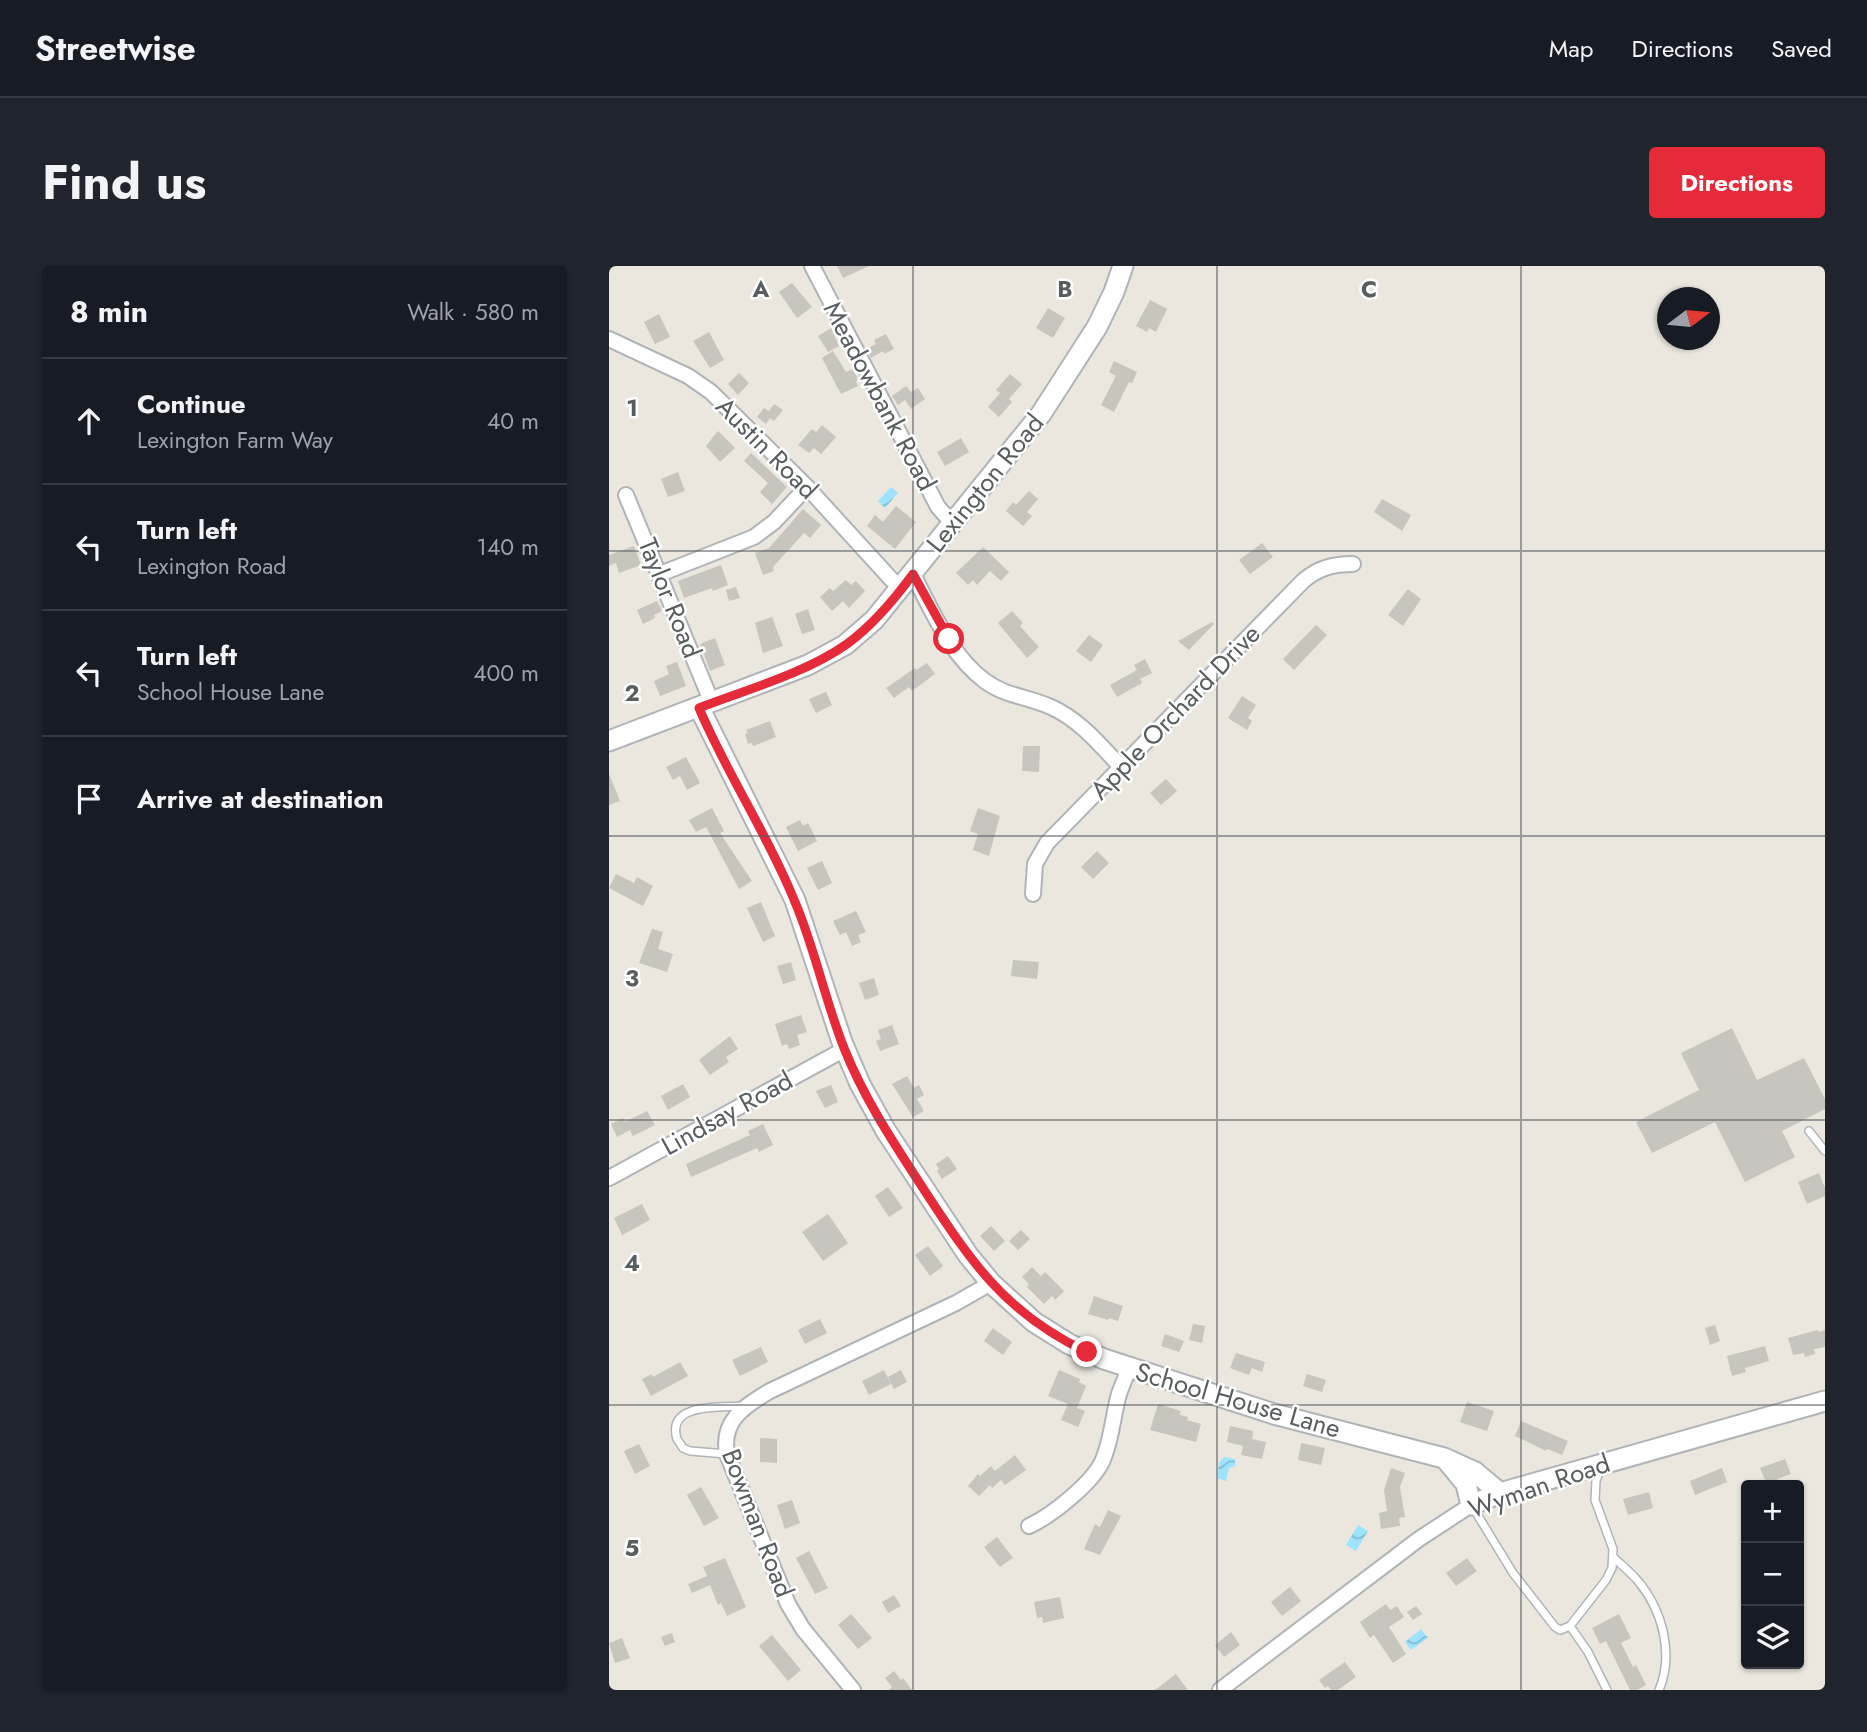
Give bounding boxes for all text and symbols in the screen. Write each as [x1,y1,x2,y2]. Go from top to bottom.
text: Streetwise [35,25,196,72]
text: Map [1549,31,1594,66]
text: Directions [1632,31,1733,66]
text: Saved [1771,31,1832,66]
text: Find us [42,147,206,217]
button: Directions [1649,147,1825,218]
text: A [752,272,770,306]
text: B [1057,272,1073,306]
text: C [1361,272,1377,306]
north arrow [1657,287,1720,350]
text: 8 min [70,290,148,333]
text: Walk · 580 m [407,295,539,329]
street label: Meadowbank Road [814,295,946,497]
text: Continue [137,385,246,423]
street label: Austin Road [707,388,827,508]
text: 1 [626,391,638,425]
icon: ahead [70,402,108,440]
text: 40 m [487,404,539,438]
street label: Lexington Road [917,405,1053,561]
text: Lexington Farm Way [137,423,333,457]
text: Turn left [137,511,237,549]
icon: left [70,528,108,566]
text: 140 m [477,530,539,564]
street label: Taylor Road [629,532,711,664]
text: Lexington Road [137,549,286,583]
street label: Apple Orchard Drive [1081,616,1269,808]
route start [933,623,964,654]
text: Turn left [137,637,237,675]
icon: left [70,654,108,692]
text: 400 m [473,656,539,690]
text: School House Lane [137,675,324,709]
text: 2 [624,676,640,710]
icon: arrive [70,780,108,818]
text: Arrive at destination [137,780,384,818]
text: 3 [625,961,639,995]
street label: Lindsay Road [654,1061,800,1165]
text: 4 [624,1246,640,1280]
route end [1071,1336,1102,1367]
street label: School House Lane [1131,1353,1345,1447]
street label: Bowman Road [712,1443,804,1603]
street label: Wyman Road [1463,1444,1615,1528]
map controls [1741,1480,1804,1669]
button: + [1741,1480,1804,1543]
text: 5 [625,1531,639,1565]
button: − [1741,1543,1804,1606]
button: layers [1741,1606,1804,1669]

